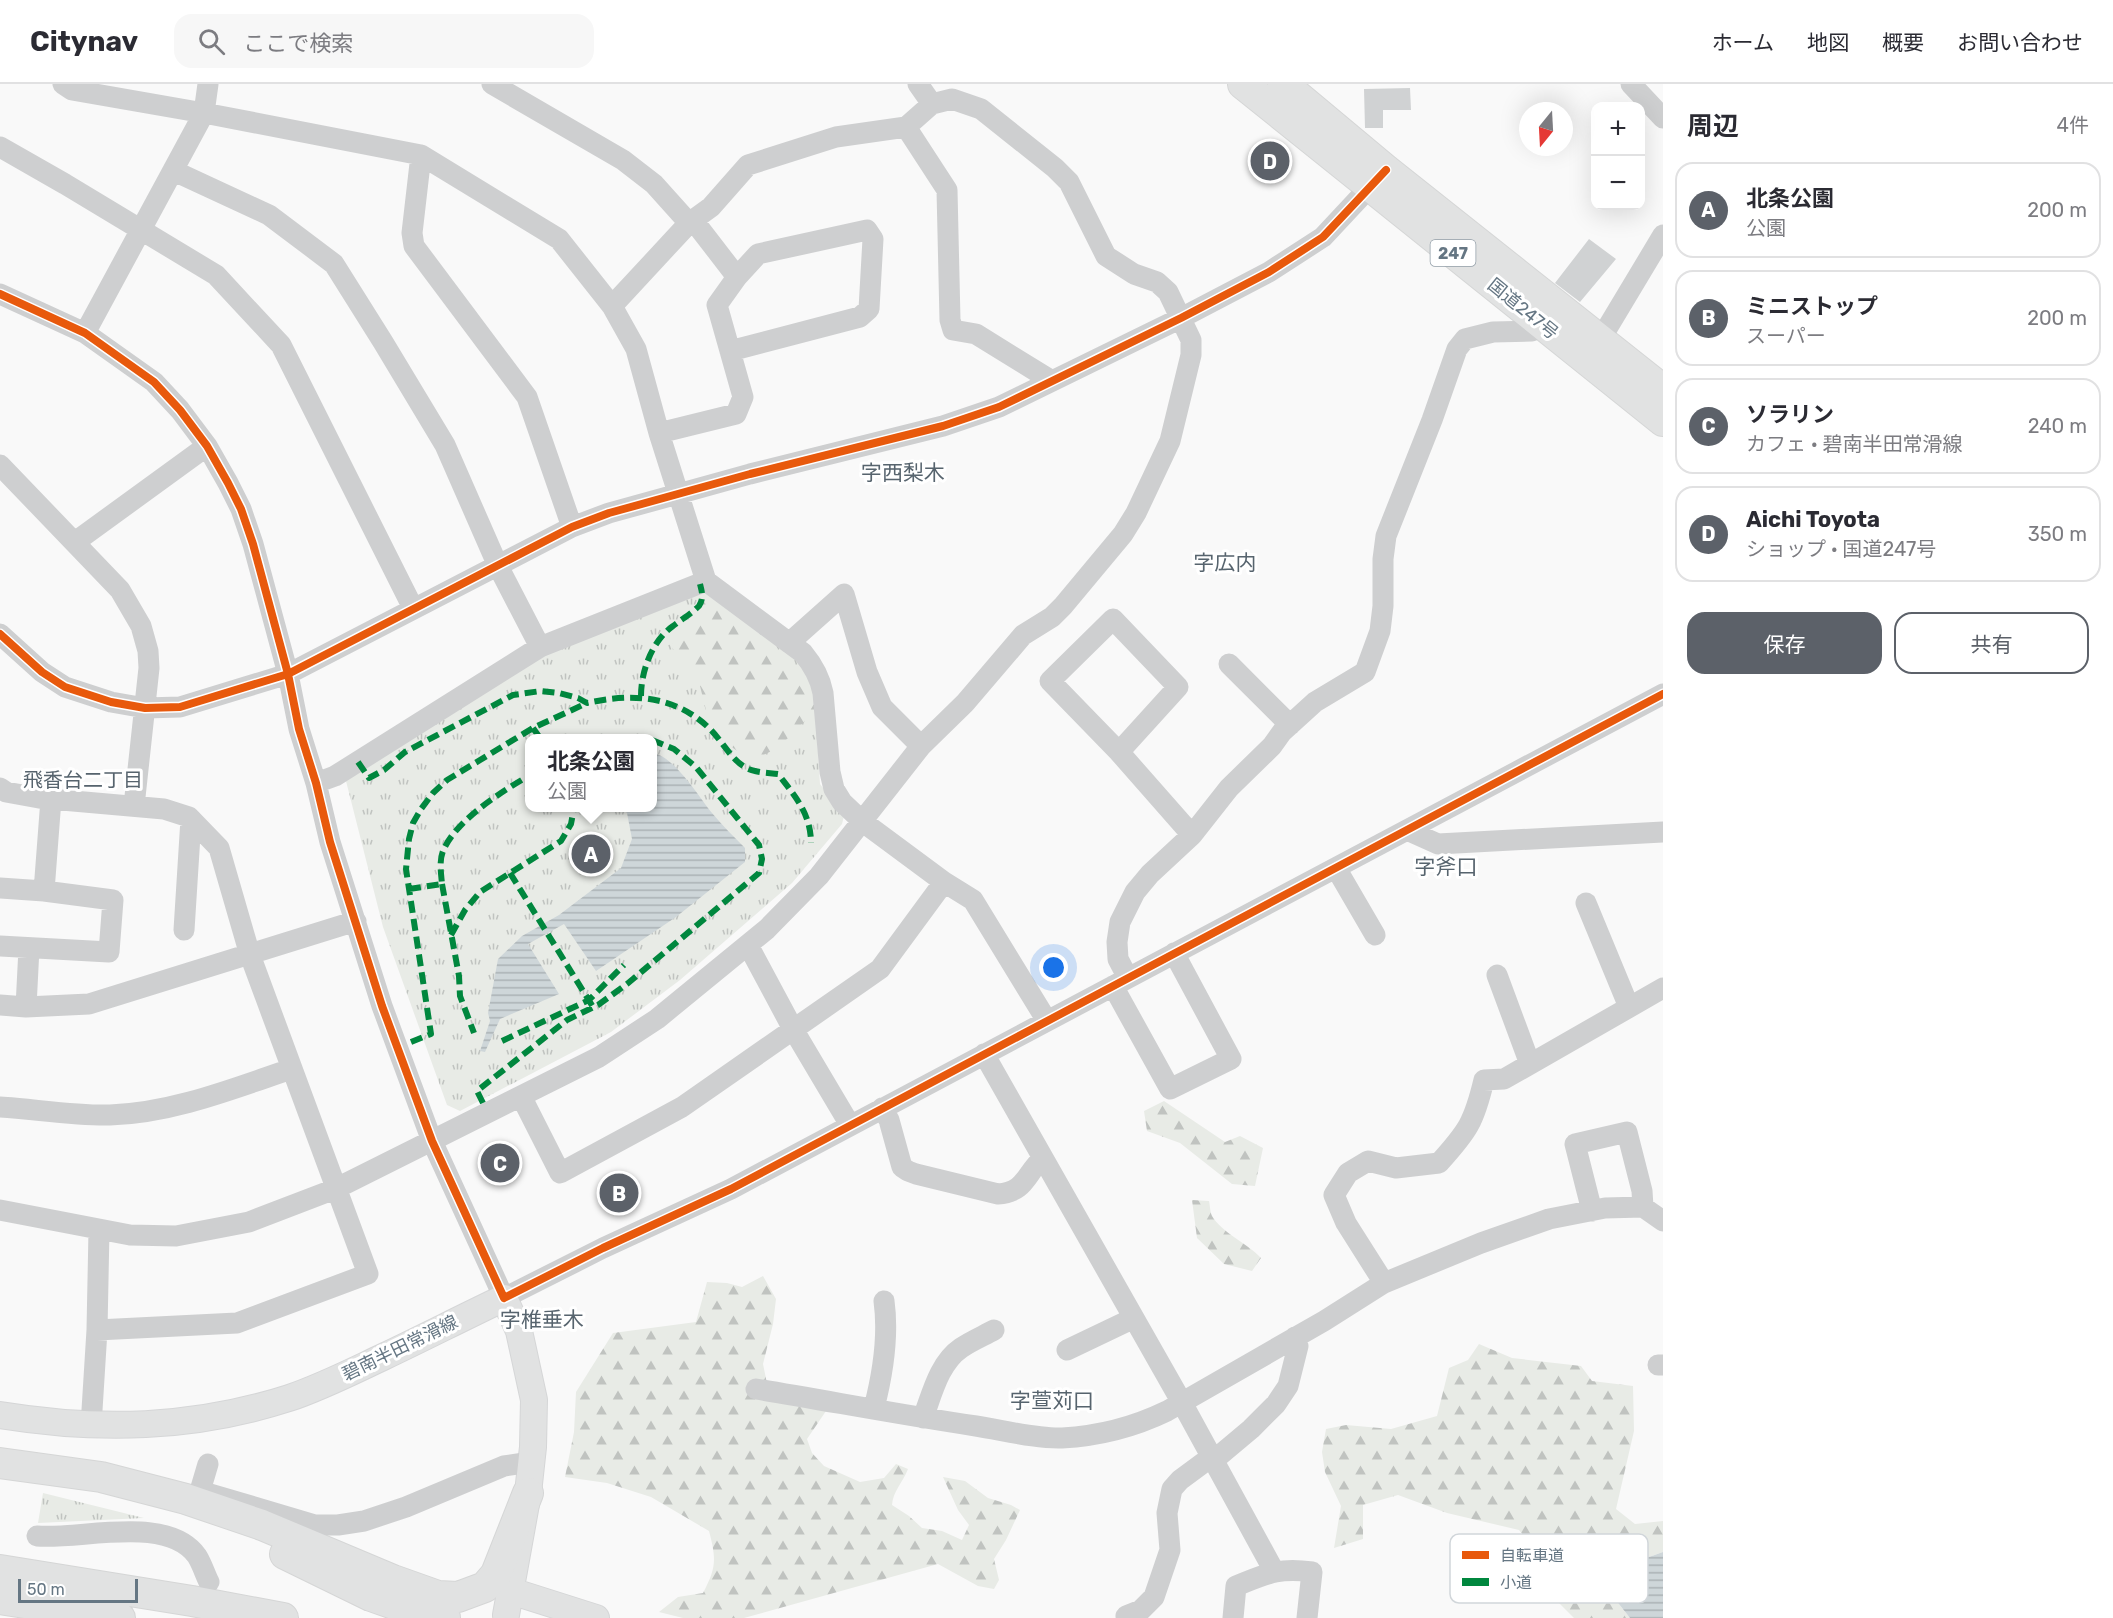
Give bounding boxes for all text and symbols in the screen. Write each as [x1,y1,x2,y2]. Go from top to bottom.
search box [174,14,594,68]
text: Citynav [30,25,138,58]
icon: search [195,25,228,58]
text: ここで検索 [243,30,353,57]
text: ホーム [1712,30,1774,55]
text: 地図 [1807,30,1849,55]
text: 概要 [1882,30,1924,55]
text: お問い合わせ [1957,30,2083,55]
north arrow [1519,102,1573,156]
map controls [1591,102,1645,210]
button: + [1591,102,1645,156]
text: 周辺 [1687,111,1739,142]
text: 4件 [2057,113,2089,137]
pin: D [1250,138,1290,184]
button: − [1591,156,1645,210]
text: 北条公園 [1746,185,1834,212]
text: A [1701,198,1716,222]
text: 200 m [2027,198,2087,222]
text: 公園 [1746,216,1786,240]
road number: 247 [1430,240,1476,266]
street label: 国道247号 [1483,274,1563,344]
text: ミニストップ [1746,293,1878,320]
text: B [1701,306,1716,330]
text: 200 m [2027,306,2087,330]
text: スーパー [1746,324,1826,348]
text: ソラリン [1746,401,1834,428]
text: C [1701,414,1716,438]
text: 240 m [2028,414,2087,438]
text: カフェ · 碧南半田常滑線 [1746,432,1962,456]
district label: 字西梨木 [861,460,945,485]
text: Aichi Toyota [1746,506,1880,533]
text: D [1701,522,1716,546]
text: 350 m [2028,522,2087,546]
text: ショップ · 国道247号 [1746,537,1936,561]
district label: 字広内 [1194,550,1257,575]
button: 保存 [1687,612,1882,674]
button: 共有 [1894,612,2089,674]
popup [525,734,657,812]
text: 北条公園 [547,748,635,775]
district label: 飛香台二丁目 [23,768,143,792]
text: 公園 [547,779,587,803]
pin: A [572,832,610,876]
district label: 字斧口 [1415,854,1478,879]
your location [1039,953,1068,982]
pin: C [480,1140,520,1186]
pin: B [600,1170,638,1216]
district label: 字椎垂木 [500,1307,584,1332]
street label: 碧南半田常滑線 [339,1310,461,1386]
district label: 字萱苅口 [1010,1388,1094,1413]
legend [1450,1534,1648,1603]
text: 自転車道 [1500,1546,1564,1565]
text: 小道 [1500,1573,1532,1592]
scale bar [18,1576,138,1604]
text: 50 m [27,1580,65,1599]

